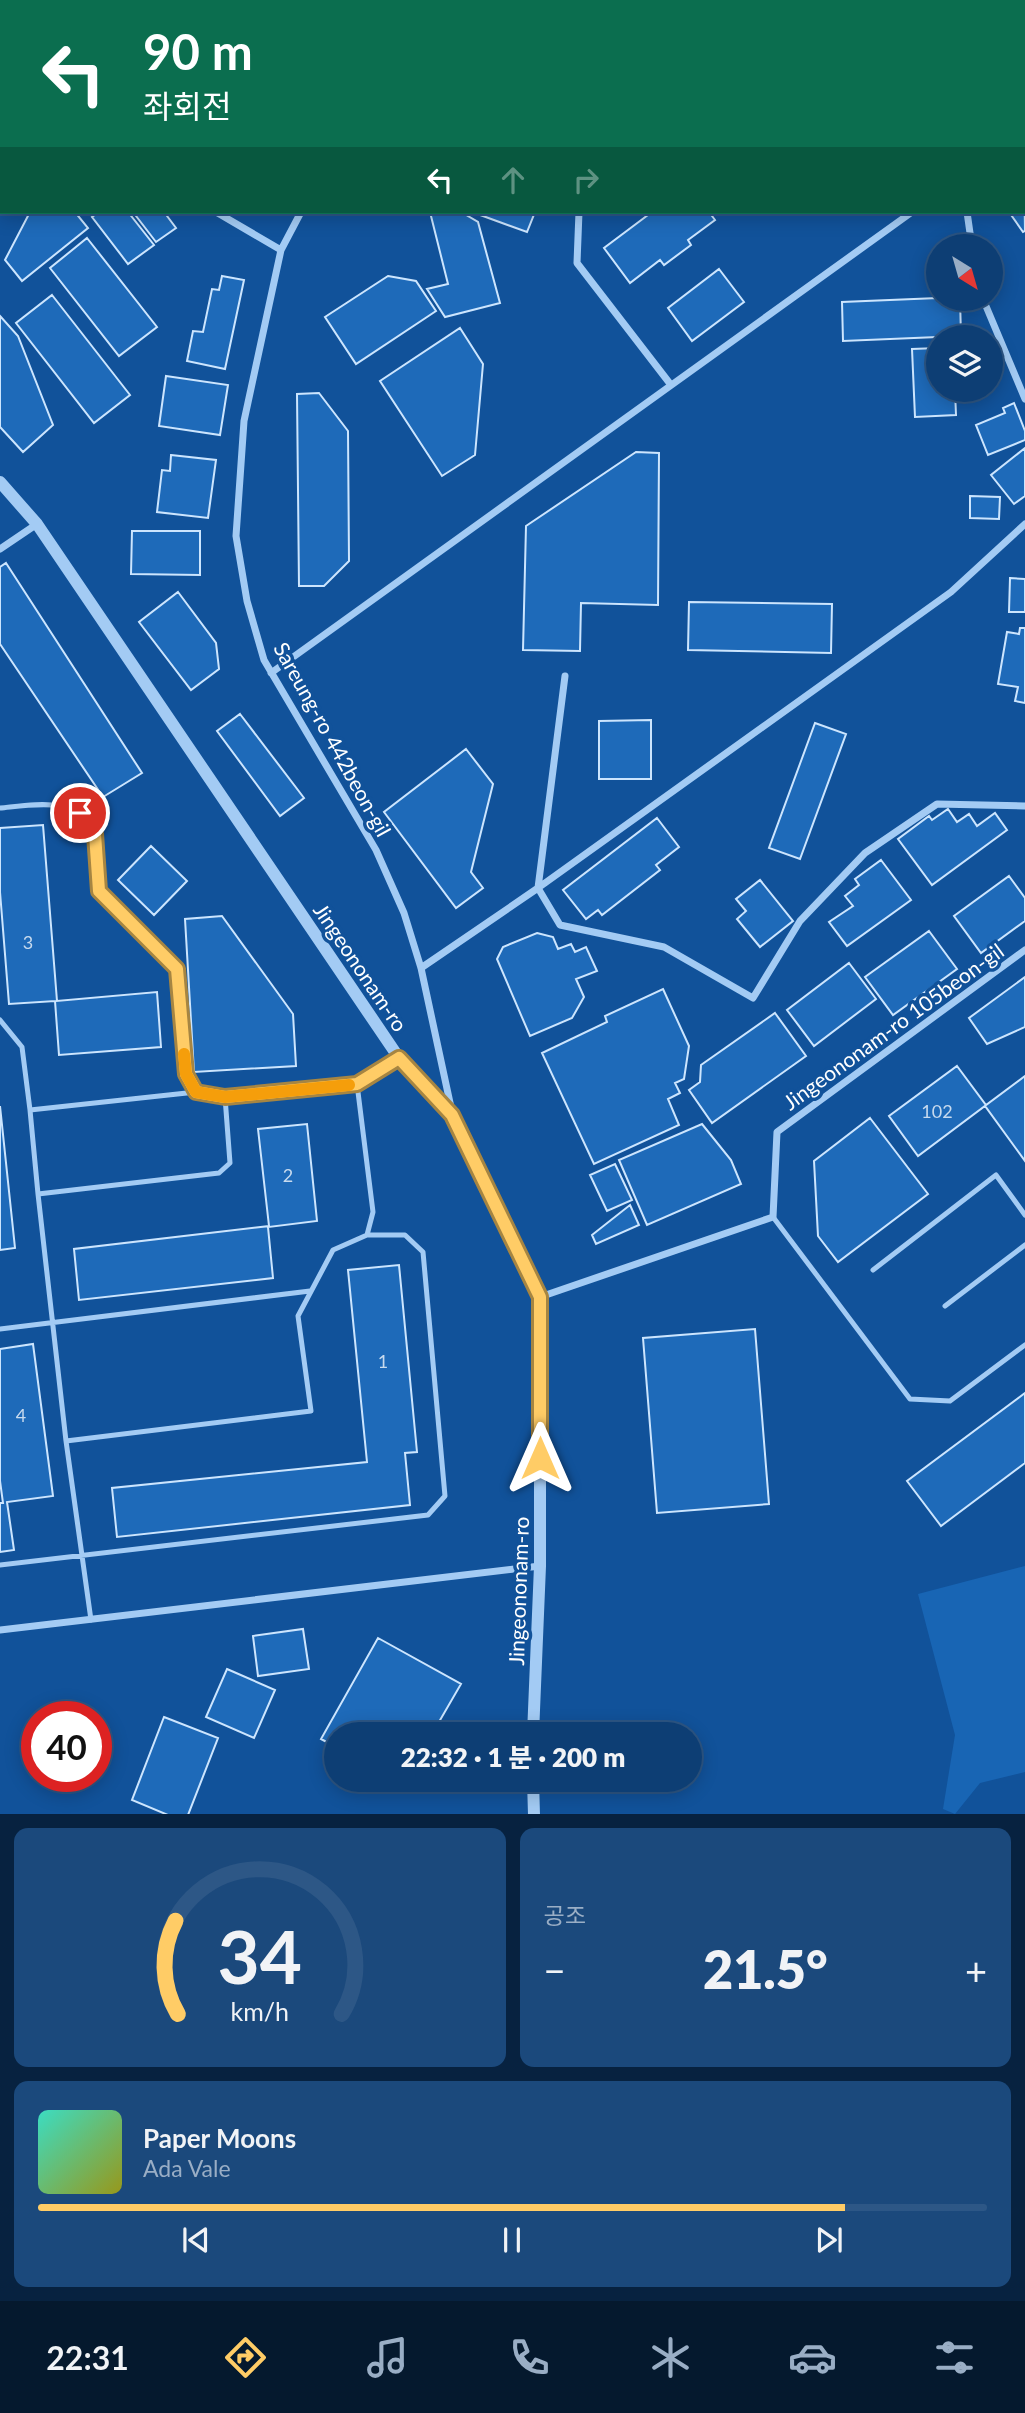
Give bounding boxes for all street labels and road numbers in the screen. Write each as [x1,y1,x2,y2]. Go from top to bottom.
street label: Sareung-ro 442beon-gil [269,637,397,841]
street label: Jingeononam-ro [309,898,413,1036]
street label: Jingeononam-ro 105beon-gil [778,938,1008,1114]
street label: Jingeononam-ro [503,1516,533,1666]

